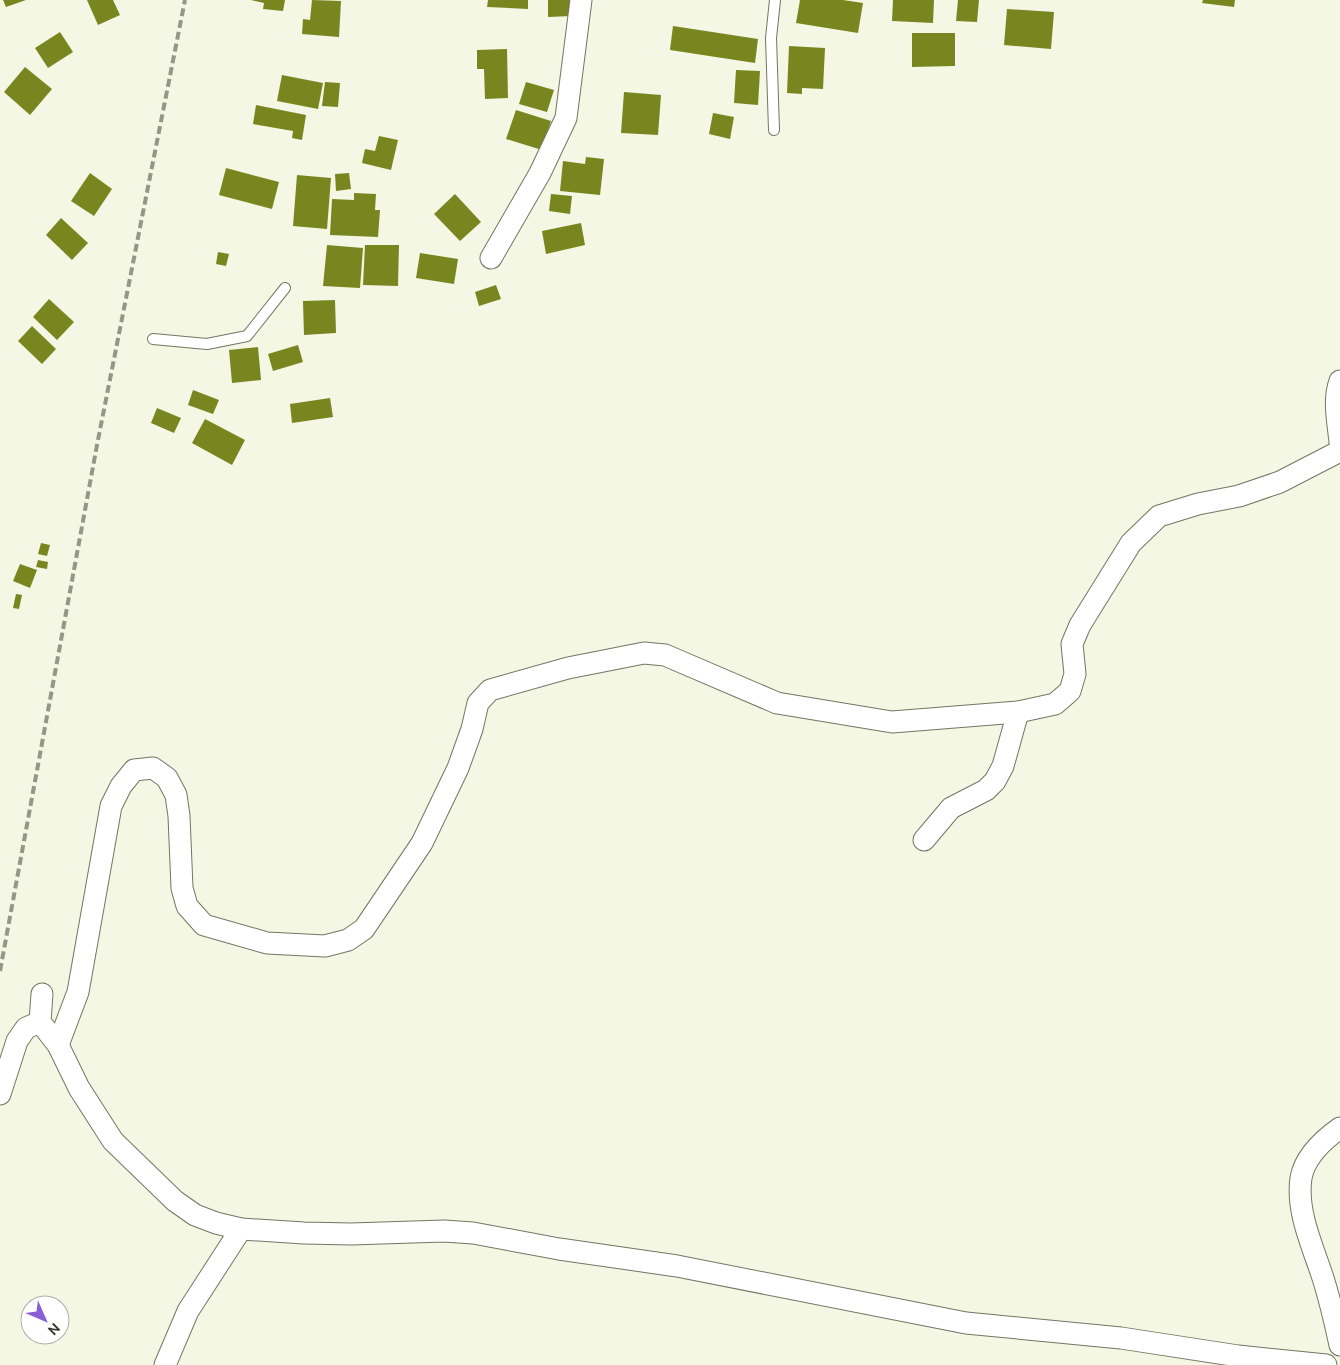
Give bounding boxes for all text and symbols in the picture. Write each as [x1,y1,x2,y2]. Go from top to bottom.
north arrow [20,1295,70,1345]
text: N [45,1320,64,1339]

